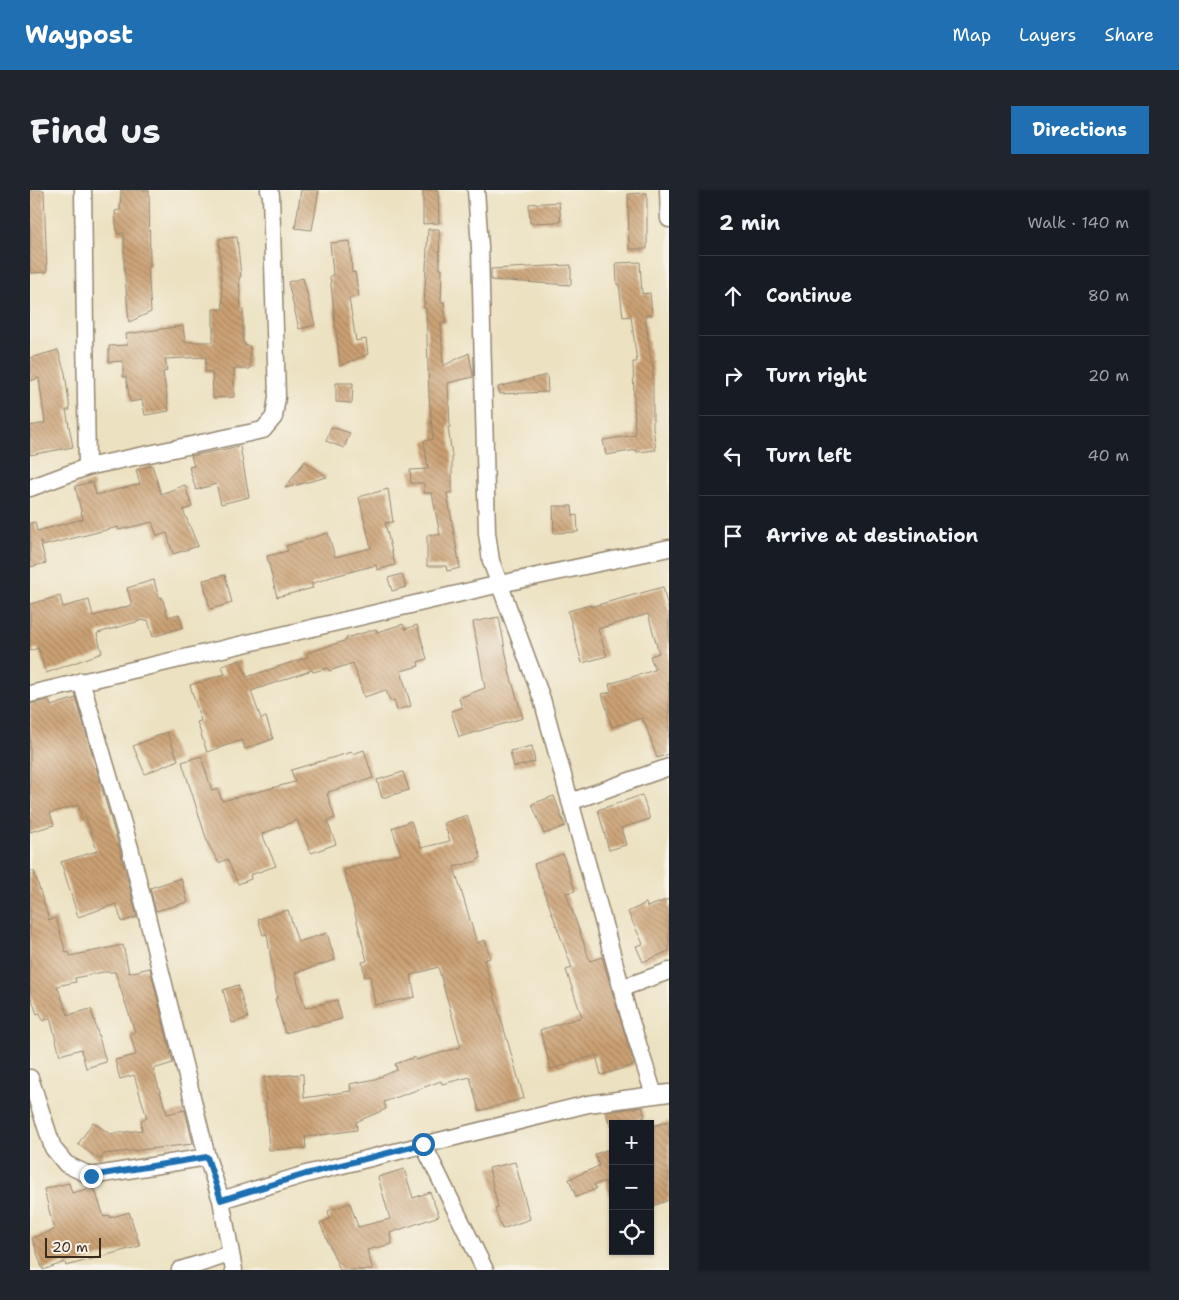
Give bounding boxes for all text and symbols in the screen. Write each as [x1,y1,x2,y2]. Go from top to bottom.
text: Waypost [25,19,133,51]
text: Map [953,23,991,47]
text: Layers [1019,23,1076,47]
text: Share [1104,23,1154,47]
button: Directions [1011,106,1149,154]
text: Find us [30,107,161,154]
text: 2 min [719,209,780,237]
text: Walk · 140 m [1027,212,1129,233]
icon: ahead [719,282,747,310]
text: Continue [766,283,852,308]
text: 80 m [1088,285,1129,306]
icon: right [719,362,747,390]
text: Turn right [766,363,867,388]
text: 20 m [1088,365,1129,386]
icon: left [719,442,747,470]
text: Turn left [766,443,852,468]
text: 40 m [1087,445,1129,466]
icon: arrive [719,522,747,550]
text: Arrive at destination [766,523,978,548]
map controls [609,1120,654,1255]
button: + [609,1120,654,1165]
route start [412,1133,435,1156]
route end [80,1165,103,1188]
button: − [609,1165,654,1210]
button: locate [609,1210,654,1255]
scale bar [45,1235,101,1258]
text: 20 m [52,1238,88,1256]

